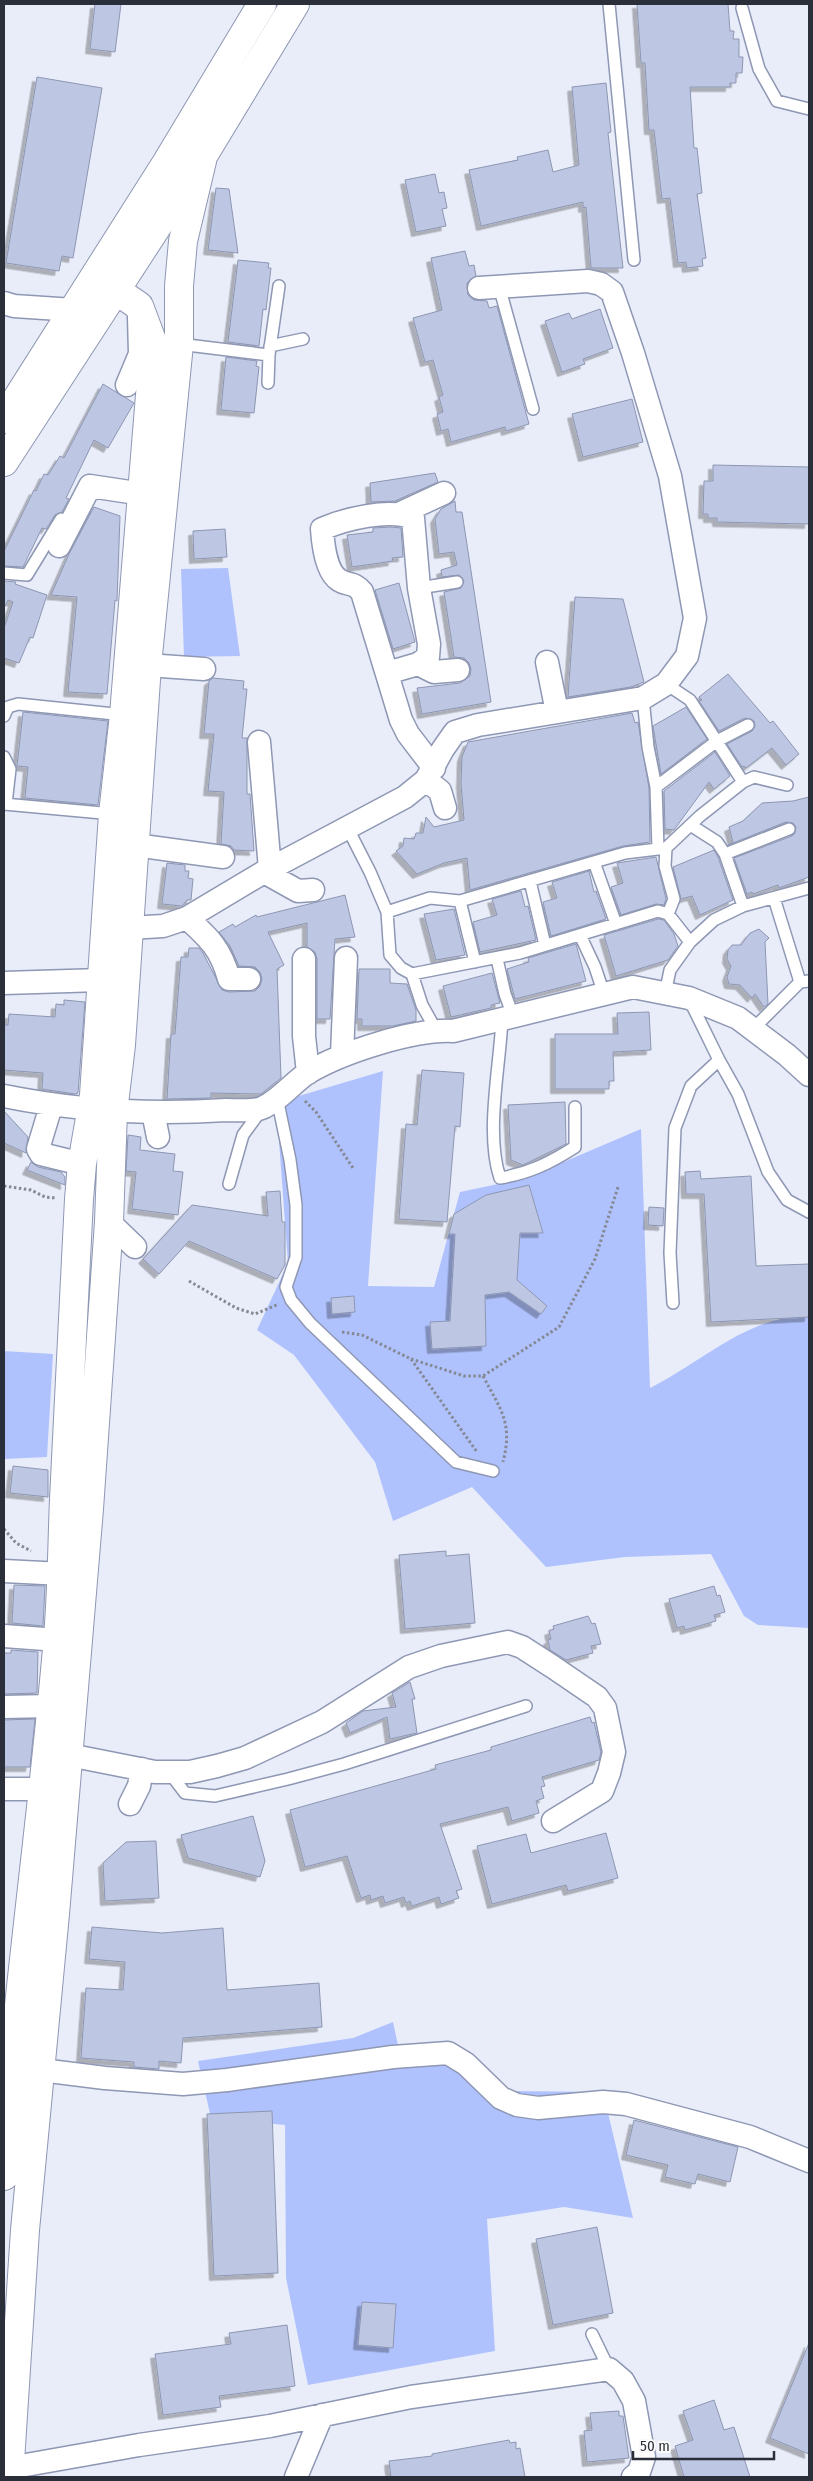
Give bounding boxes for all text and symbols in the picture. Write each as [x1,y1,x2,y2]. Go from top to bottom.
scale bar [633,2428,774,2460]
text: 50 m [640,2437,670,2455]

